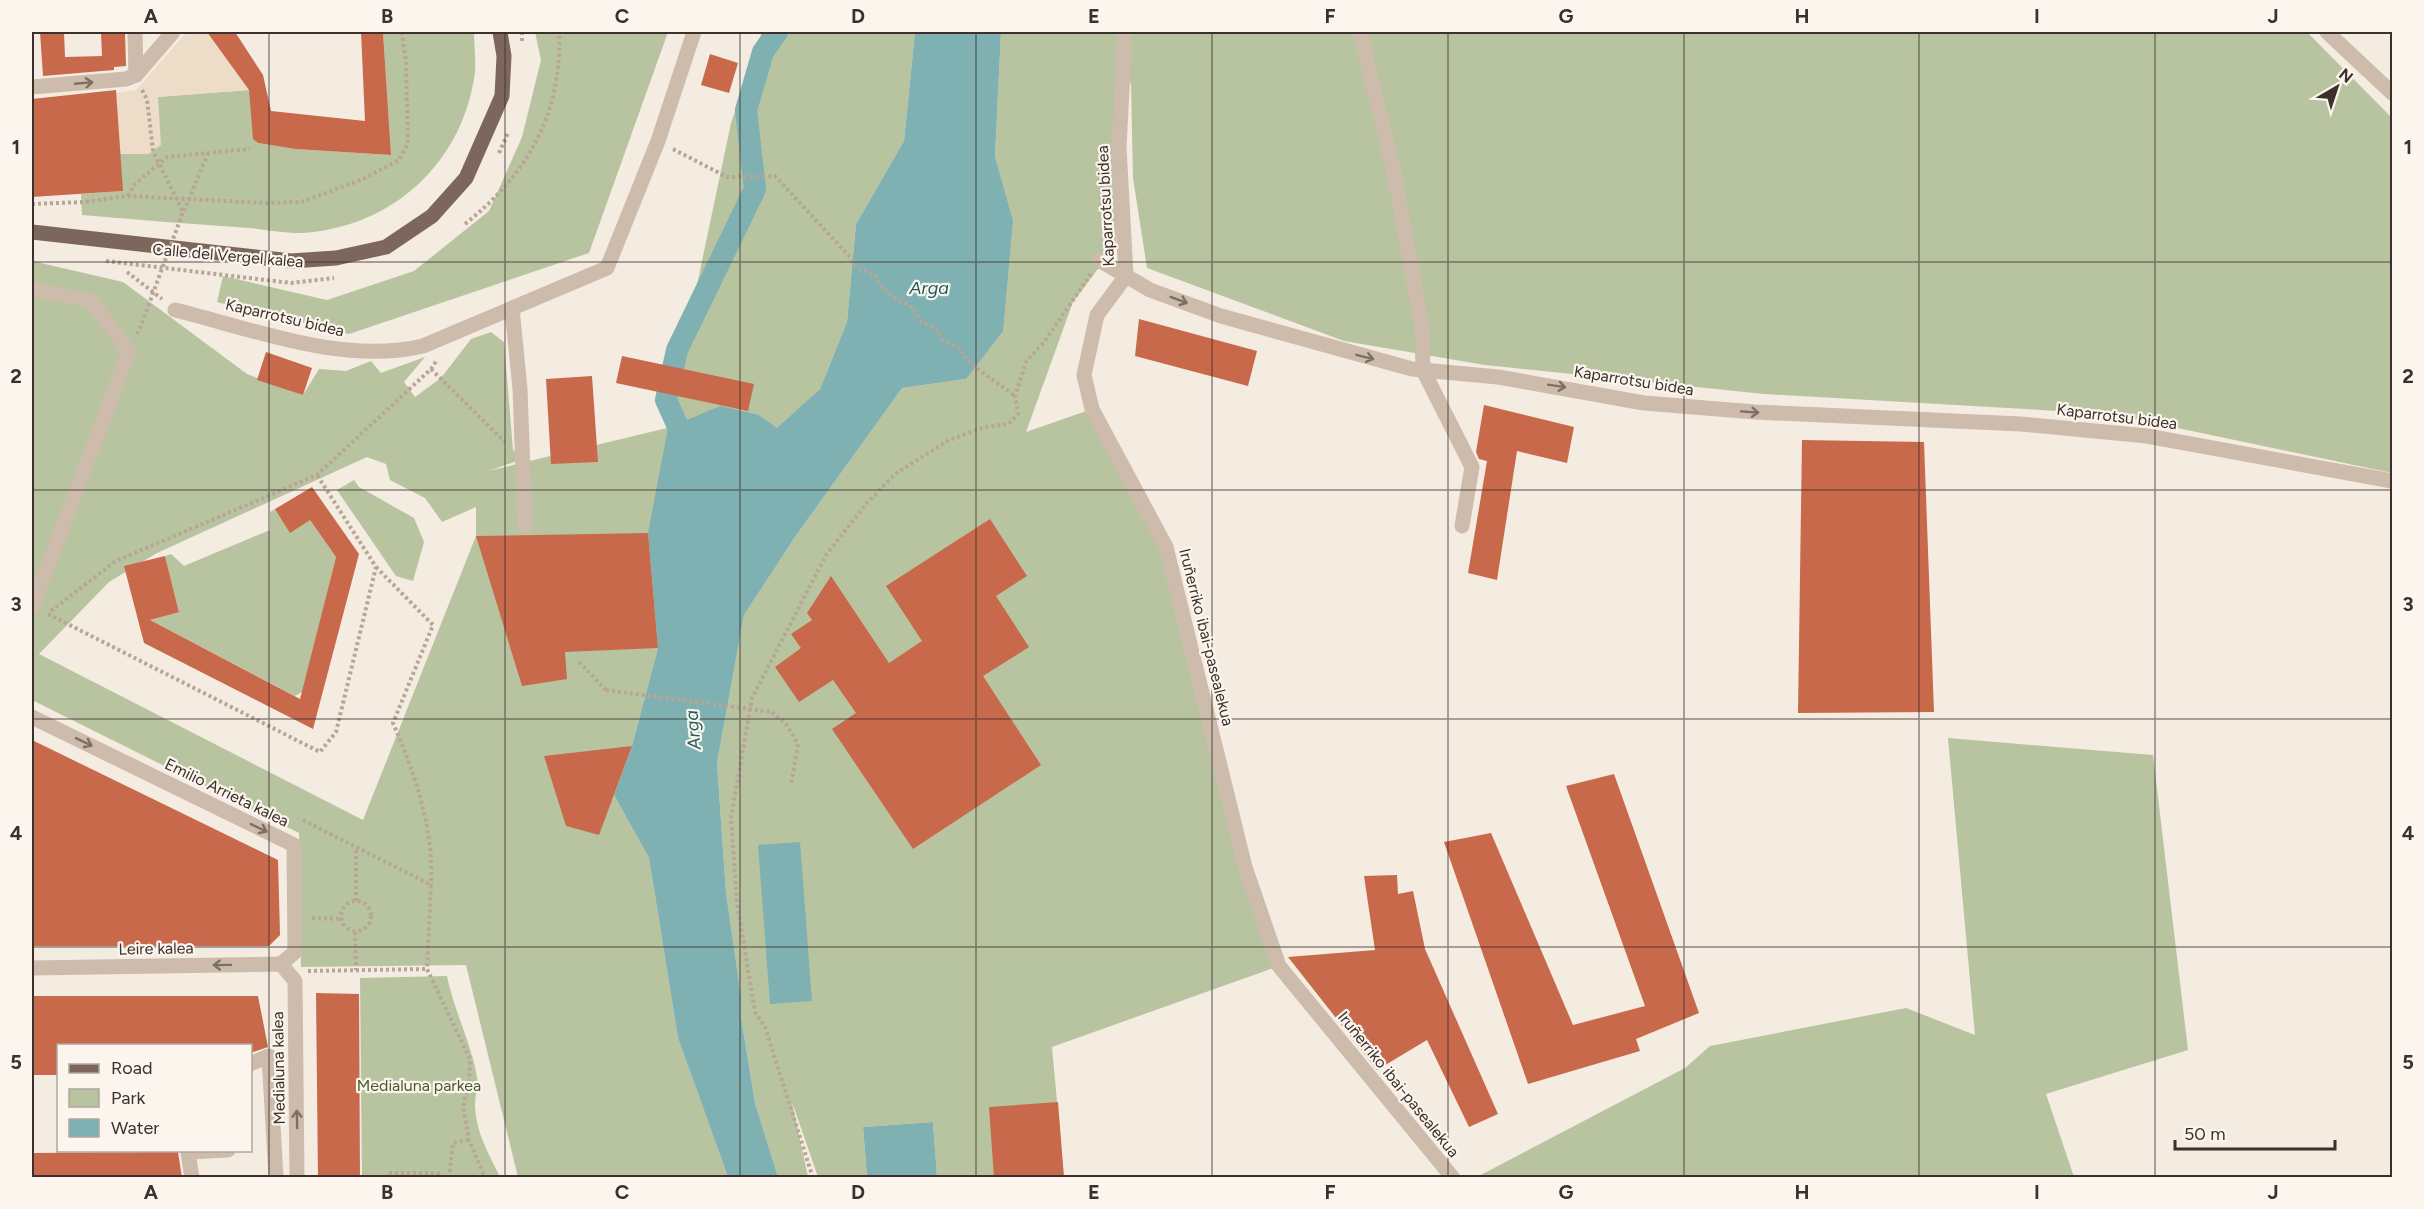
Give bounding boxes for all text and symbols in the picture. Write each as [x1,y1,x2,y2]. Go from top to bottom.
text: A [144,4,159,28]
text: B [381,4,393,28]
text: C [615,4,629,28]
text: D [851,4,865,28]
text: E [1088,4,1100,28]
text: F [1324,4,1336,28]
text: G [1559,4,1574,28]
text: H [1795,4,1810,28]
text: I [2034,4,2040,28]
text: J [2267,4,2279,28]
north arrow [2307,57,2367,117]
text: N [2335,64,2357,87]
one-way arrow [74,77,94,88]
text: 1 [12,135,20,159]
text: 1 [2404,135,2412,159]
street label: Kaparrotsu bidea [1093,145,1118,267]
street label: Calle del Vergel kalea [152,239,304,272]
water label: Arga [908,277,949,299]
street label: Kaparrotsu bidea [224,295,346,340]
one-way arrow [1169,296,1187,307]
one-way arrow [1355,352,1374,364]
street label: Kaparrotsu bidea [1573,362,1695,399]
text: 2 [10,364,22,388]
text: 2 [2402,364,2414,388]
one-way arrow [1547,381,1567,392]
street label: Kaparrotsu bidea [2056,400,2178,433]
one-way arrow [1740,407,1760,418]
street label: Iruñerriko ibai-pasealekua [1175,546,1238,728]
text: 3 [10,592,22,616]
text: 3 [2402,592,2414,616]
water label: Arga [680,709,706,752]
one-way arrow [75,737,93,749]
street label: Emilio Arrieta kalea [162,754,292,831]
text: 4 [10,821,23,845]
text: 4 [2402,821,2415,845]
one-way arrow [250,823,268,835]
street label: Leire kalea [118,938,194,959]
one-way arrow [213,959,233,971]
street label: Iruñerriko ibai-pasealekua [1334,1007,1463,1161]
street label: Medialuna kalea [268,1011,289,1125]
legend [57,1044,252,1152]
text: 5 [10,1050,22,1074]
text: 5 [2402,1050,2414,1074]
text: Road [111,1057,152,1079]
park label: Medialuna parkea [357,1076,481,1095]
text: Park [111,1087,146,1109]
one-way arrow [291,1110,303,1130]
scale bar [2175,1113,2336,1151]
text: Water [111,1117,159,1139]
text: 50 m [2184,1123,2226,1145]
text: A [144,1180,159,1204]
text: B [381,1180,393,1204]
text: C [615,1180,629,1204]
text: D [851,1180,865,1204]
text: E [1088,1180,1100,1204]
text: F [1324,1180,1336,1204]
text: G [1559,1180,1574,1204]
text: H [1795,1180,1810,1204]
text: I [2034,1180,2040,1204]
text: J [2267,1180,2279,1204]

